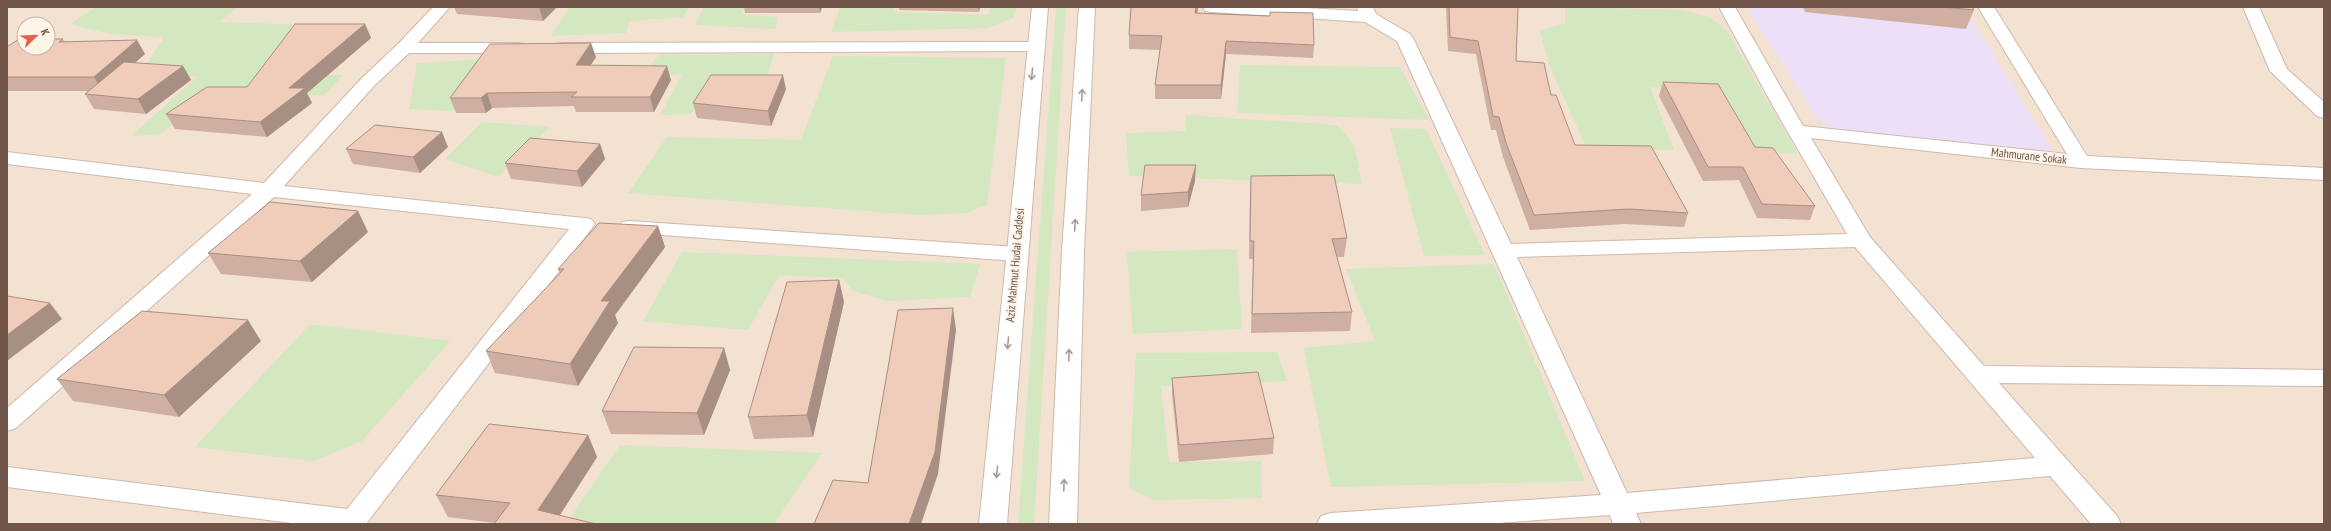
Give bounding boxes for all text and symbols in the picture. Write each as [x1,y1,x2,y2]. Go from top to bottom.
north arrow [16,16,56,56]
text: K [38,27,53,38]
one-way arrow [1029,67,1036,80]
one-way arrow [1078,89,1085,102]
street label: Mahmurane Sokak [1990,144,2068,167]
street label: Aziz Mahmut Hudai Caddesi [1002,207,1027,323]
one-way arrow [1071,219,1078,232]
one-way arrow [1005,336,1012,349]
one-way arrow [1066,349,1073,362]
one-way arrow [994,465,1001,478]
one-way arrow [1061,479,1068,492]

